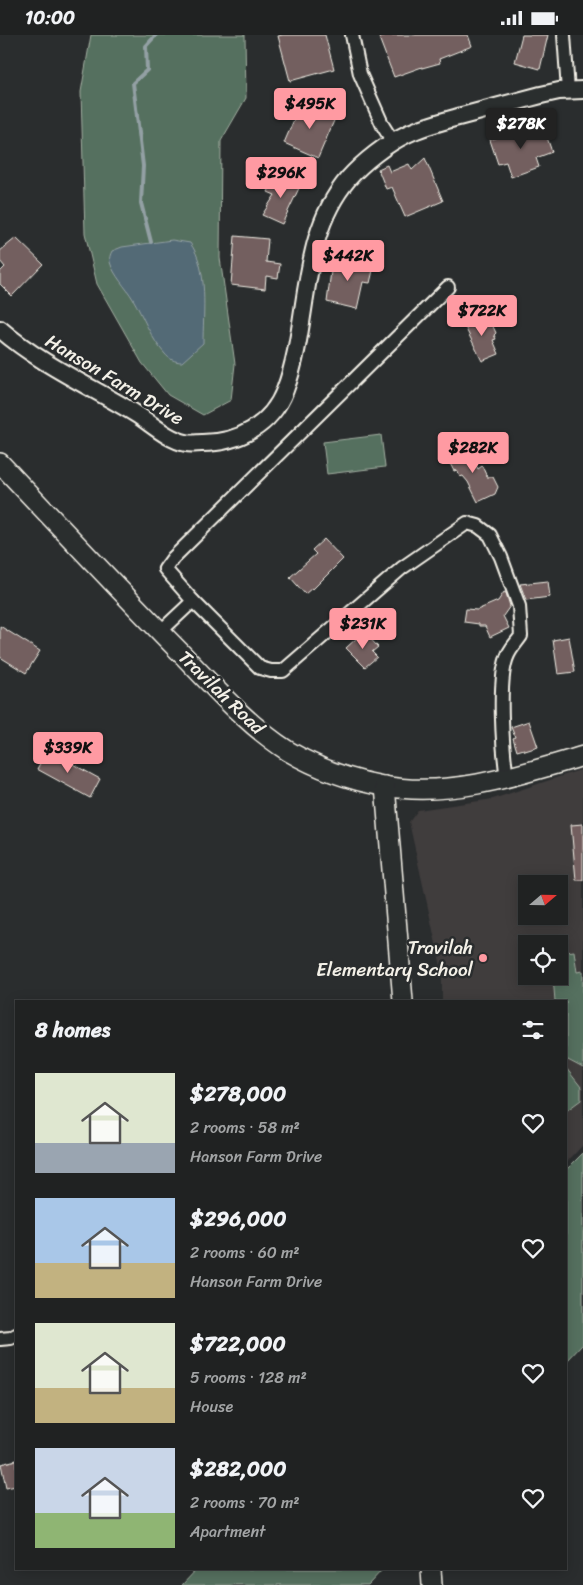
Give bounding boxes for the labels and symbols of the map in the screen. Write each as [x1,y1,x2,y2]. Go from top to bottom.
pin: $495K [275,87,345,130]
pin: $278K [486,107,556,150]
pin: $296K [246,156,316,199]
pin: $442K [313,239,383,282]
pin: $722K [447,295,517,337]
street label: Hanson Farm Drive [39,325,191,434]
pin: $282K [438,431,508,474]
pin: $231K [328,607,398,650]
street label: Travilah Road [170,642,274,743]
pin: $339K [33,731,103,774]
north arrow [518,875,568,925]
place label: Travilah Elementary School [316,931,474,986]
marker: Travilah Elementary School [477,952,489,964]

